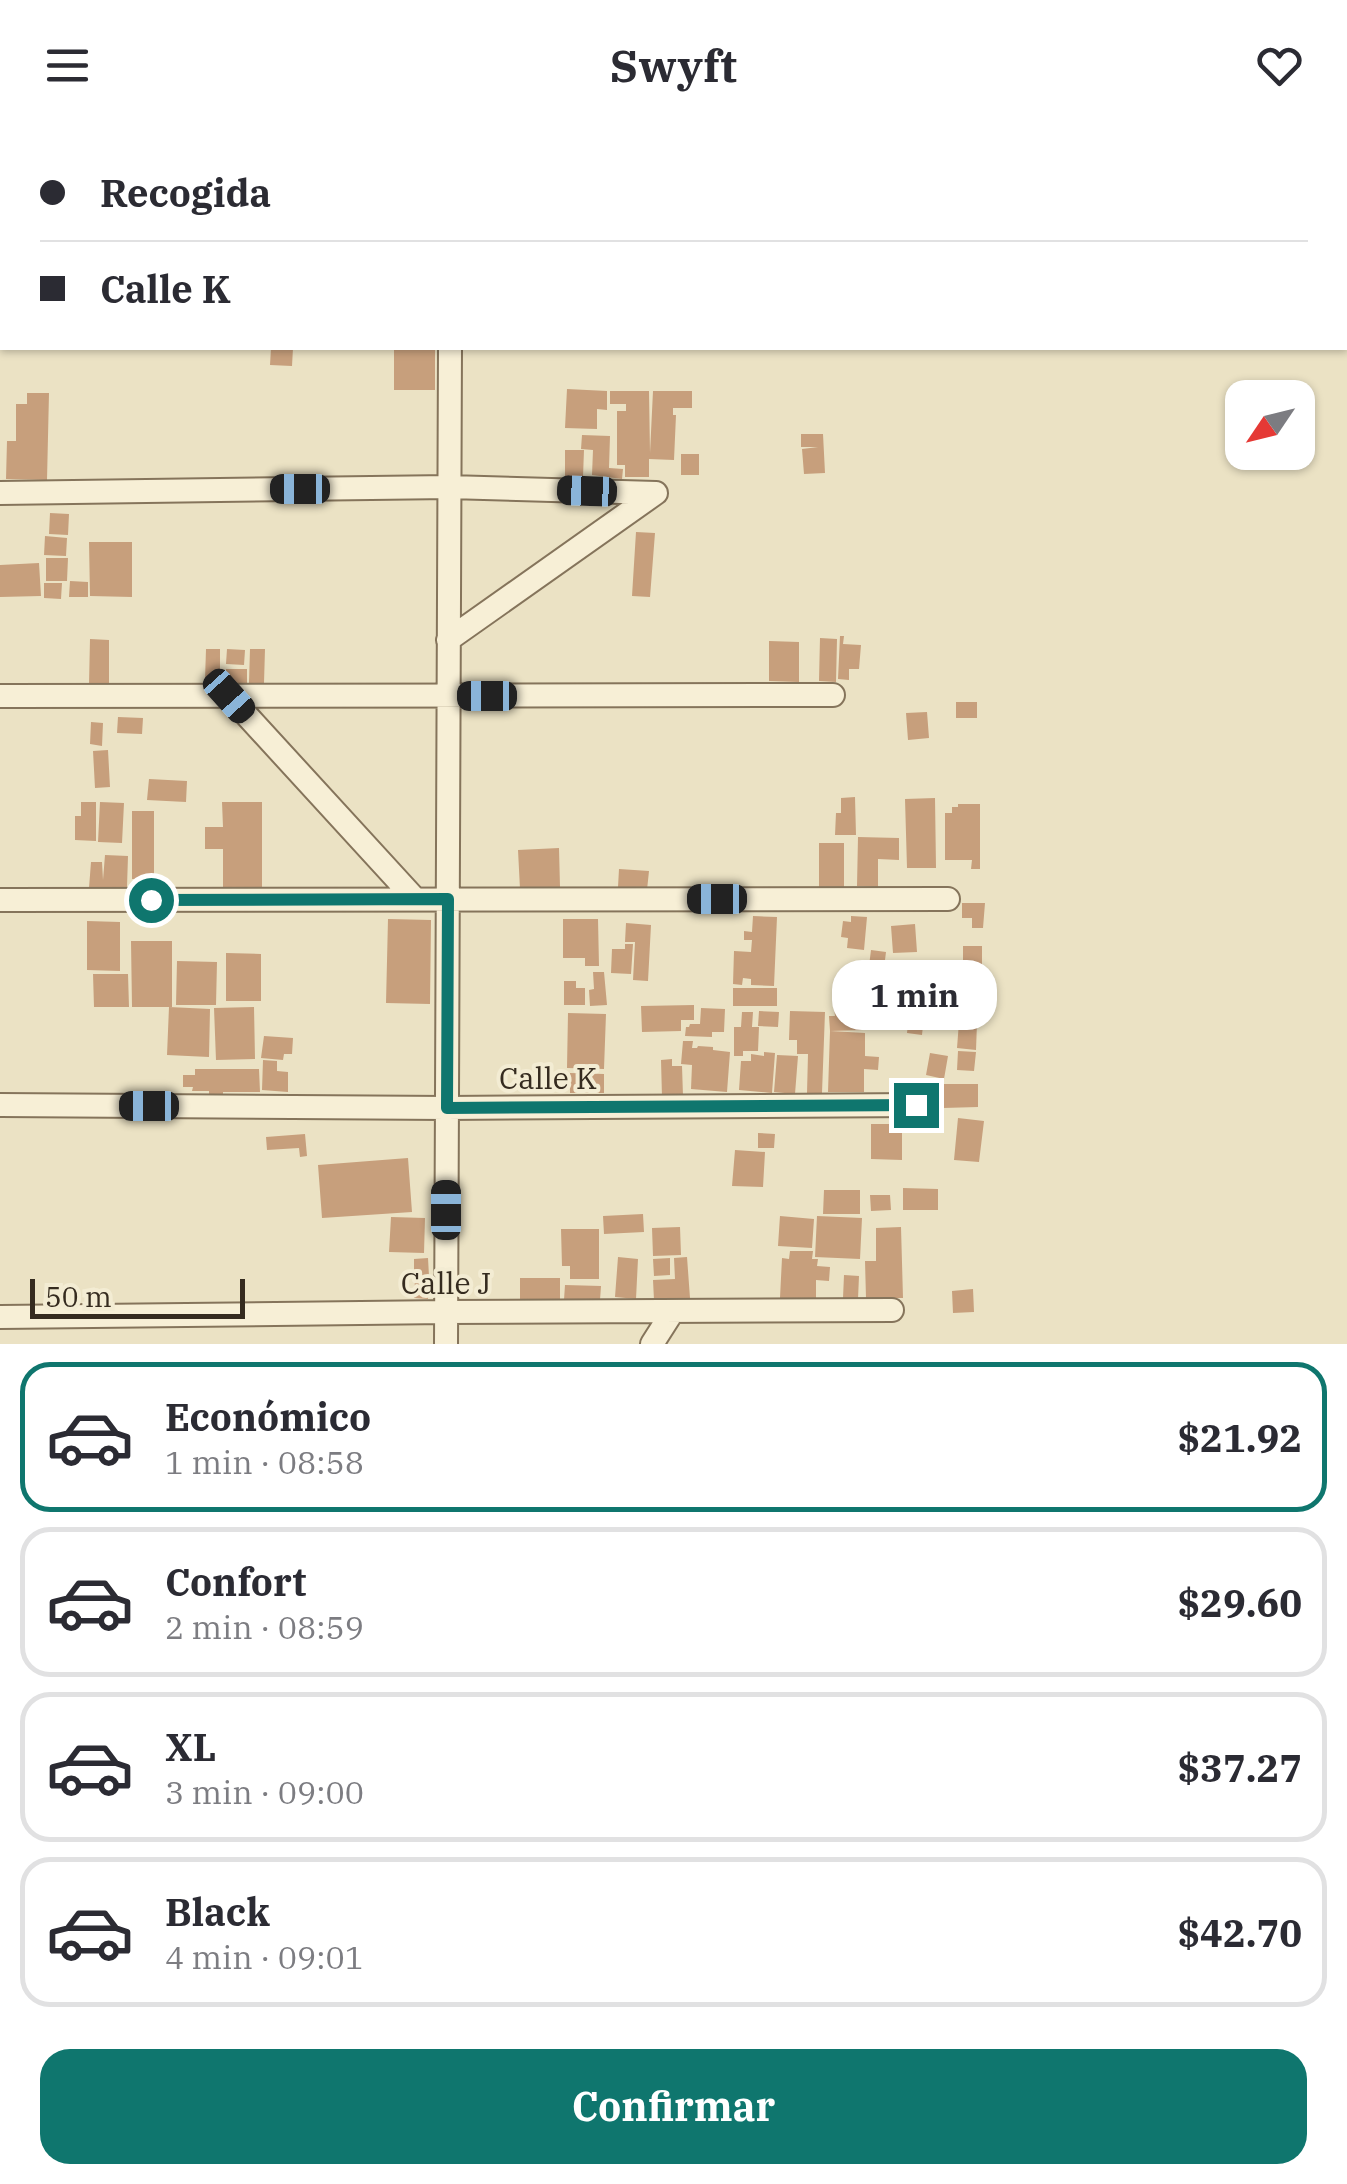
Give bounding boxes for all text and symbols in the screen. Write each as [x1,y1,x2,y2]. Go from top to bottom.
text: Swyft [610,36,737,94]
icon: menu [40,38,95,93]
icon: heart [1252,38,1307,93]
text: Recogida [100,168,271,217]
text: Calle K [100,264,231,313]
north arrow [1225,380,1315,470]
map controls [1225,380,1315,470]
car [270,474,330,504]
car [556,475,618,507]
car [198,664,260,728]
car [457,681,517,711]
route start [129,878,174,923]
car [687,884,747,914]
callout: 1 min [834,960,998,1030]
text: 1 min [870,974,959,1016]
street label: Calle K [499,1058,597,1097]
route end [894,1083,939,1128]
car [119,1091,179,1121]
car [431,1180,461,1240]
street label: Calle J [401,1263,491,1302]
scale bar [30,1274,245,1318]
text: 50 m [45,1278,112,1315]
icon: car [45,1392,135,1482]
text: Económico [165,1392,371,1441]
text: $21.92 [1177,1413,1302,1462]
text: 1 min · 08:58 [165,1441,364,1483]
icon: car [45,1557,135,1647]
text: Confort [165,1557,306,1606]
text: $29.60 [1177,1578,1302,1627]
text: 2 min · 08:59 [165,1606,364,1648]
icon: car [45,1722,135,1812]
text: XL [165,1722,216,1771]
text: $37.27 [1177,1743,1302,1792]
text: 3 min · 09:00 [165,1771,364,1813]
icon: car [45,1887,135,1977]
text: Black [165,1887,270,1936]
text: $42.70 [1177,1908,1302,1957]
text: 4 min · 09:01 [165,1936,364,1978]
button: Confirmar [40,2049,1307,2164]

